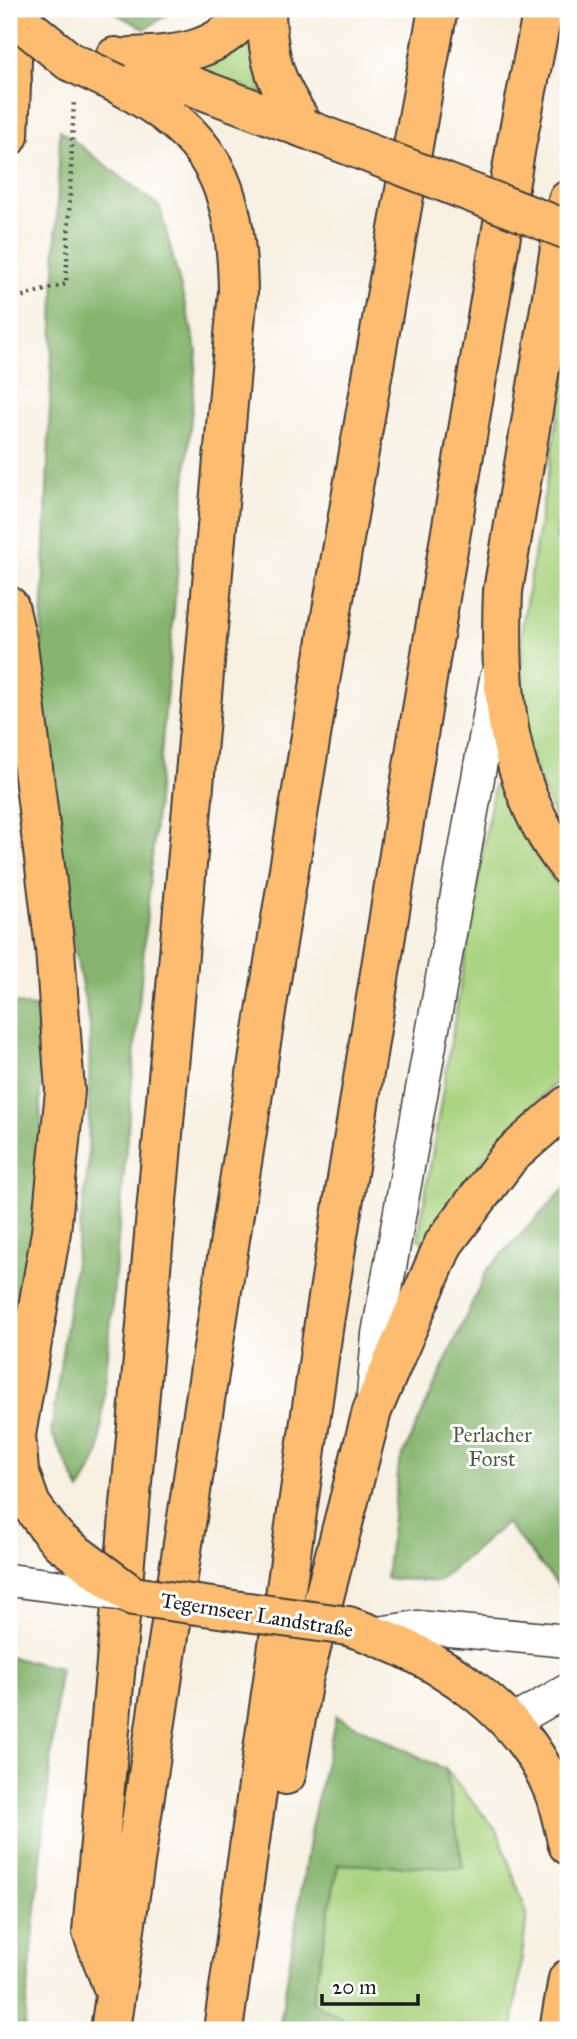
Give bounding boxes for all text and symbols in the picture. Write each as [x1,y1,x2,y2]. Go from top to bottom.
park label: Perlacher Forst [452,1422,532,1472]
street label: Tegernseer Landstraße [159,1587,355,1643]
scale bar [322,1962,418,2006]
text: 20 m [332,1974,377,2000]

